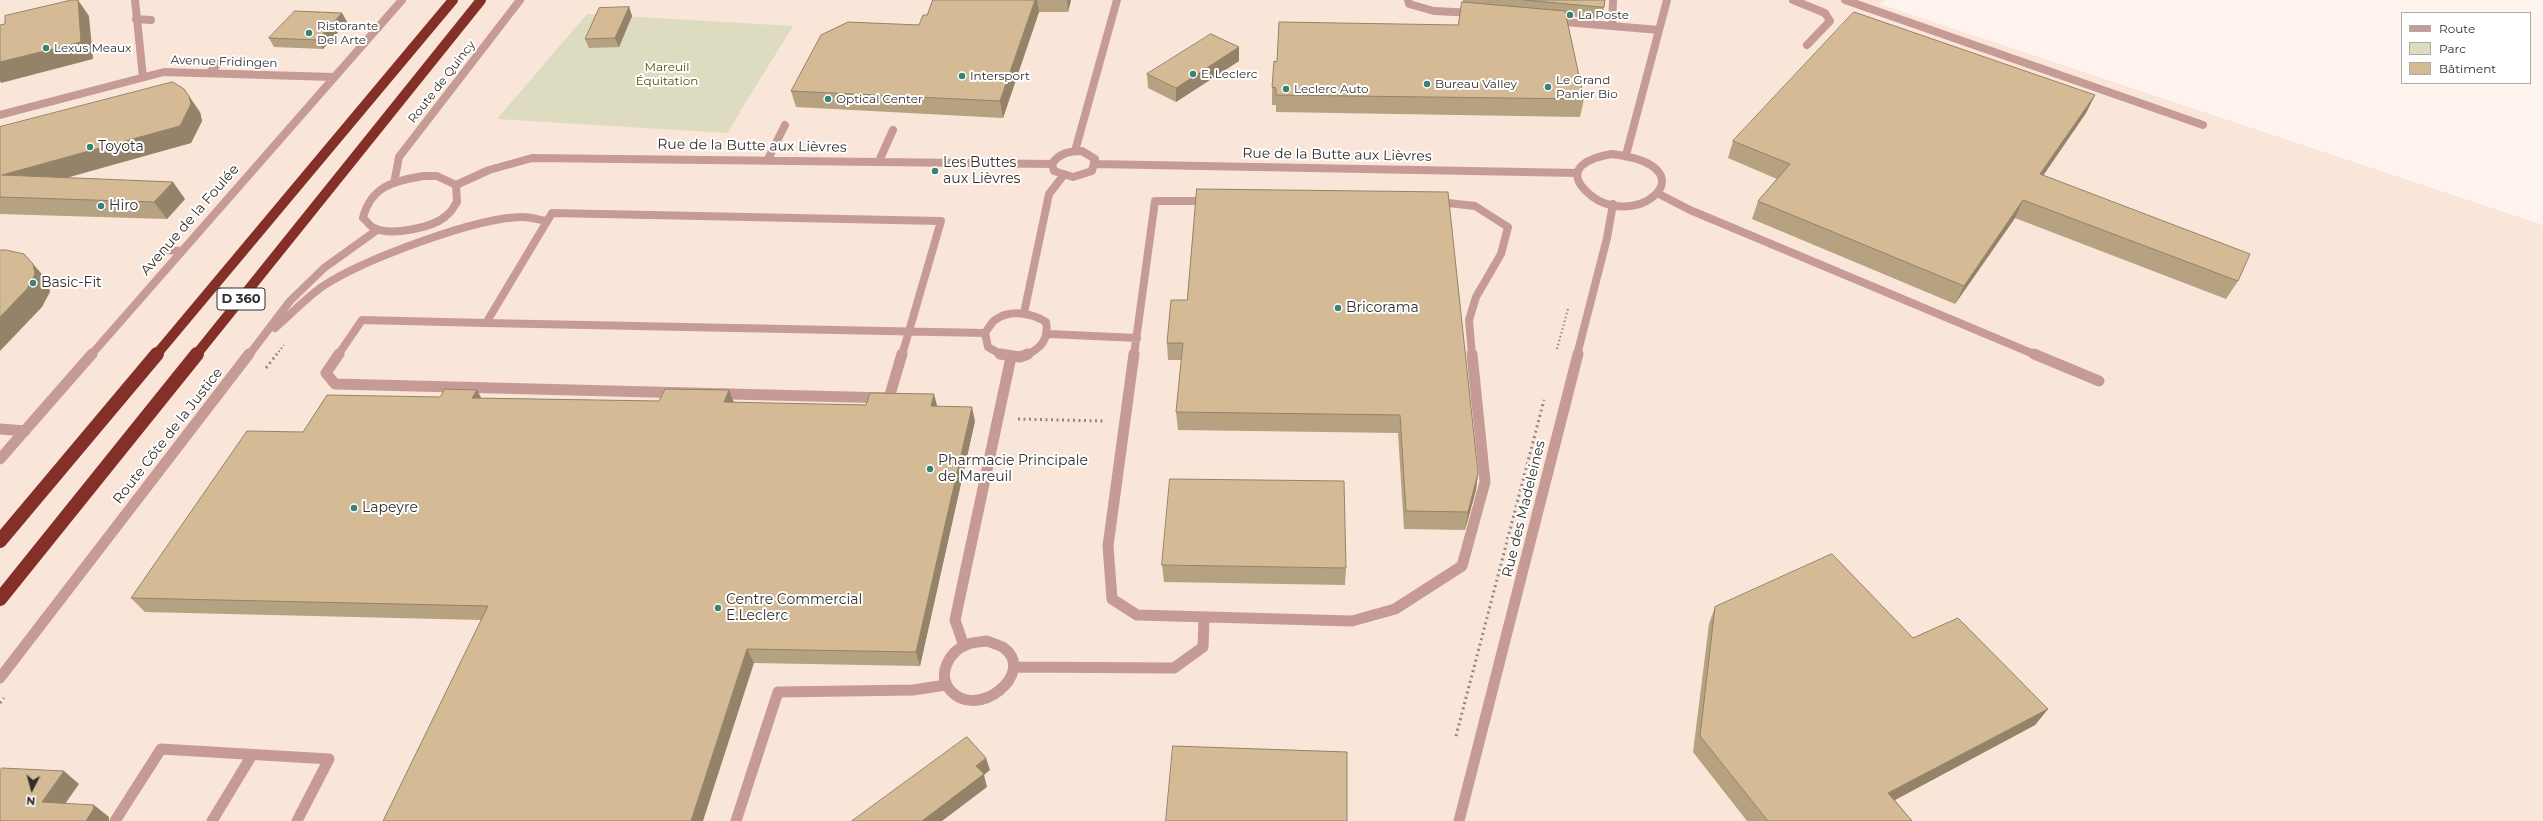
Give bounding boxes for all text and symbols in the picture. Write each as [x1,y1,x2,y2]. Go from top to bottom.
place label: La Poste [1578,8,1629,22]
marker: La Poste [1565,10,1575,20]
legend [2401,12,2531,84]
place label: Ristorante Del Arte [317,19,378,47]
text: Route [2439,21,2475,36]
marker: Ristorante Del Arte [304,28,314,38]
street label: Route de Quincy [405,38,479,126]
place label: Lexus Meaux [54,41,131,55]
text: Parc [2439,41,2466,56]
marker: Lexus Meaux [41,43,51,53]
street label: Avenue Fridingen [170,53,278,71]
park label: Mareuil Équitation [636,60,698,88]
text: Bâtiment [2439,61,2496,76]
place label: E. Leclerc [1201,67,1258,81]
place label: Intersport [970,69,1030,83]
marker: E. Leclerc [1188,69,1198,79]
marker: Intersport [957,71,967,81]
place label: Le Grand Panier Bio [1556,73,1618,101]
place label: Bureau Valley [1435,77,1517,91]
marker: Bureau Valley [1422,79,1432,89]
place label: Leclerc Auto [1294,82,1369,96]
marker: Le Grand Panier Bio [1543,82,1553,92]
marker: Leclerc Auto [1281,84,1291,94]
place label: Optical Center [836,92,923,106]
marker: Optical Center [823,94,833,104]
street label: Rue de la Butte aux Lièvres [657,136,847,156]
place label: Toyota [98,139,144,155]
marker: Toyota [85,142,95,152]
street label: Rue de la Butte aux Lièvres [1242,145,1432,165]
place label: Les Buttes aux Lièvres [943,155,1020,188]
street label: Avenue de la Foulée [137,161,243,279]
marker: Les Buttes aux Lièvres [930,166,940,176]
place label: Hiro [109,198,138,214]
marker: Hiro [96,201,106,211]
place label: Basic-Fit [41,275,102,291]
marker: Basic-Fit [28,278,38,288]
road number: D 360 [217,288,265,310]
place label: Bricorama [1346,300,1419,316]
marker: Bricorama [1333,303,1343,313]
street label: Route Côte de la Justice [110,365,226,507]
street label: Rue des Madeleines [1499,439,1549,579]
place label: Pharmacie Principale de Mareuil [938,453,1088,486]
marker: Pharmacie Principale de Mareuil [925,464,935,474]
place label: Lapeyre [362,500,418,516]
marker: Lapeyre [349,503,359,513]
place label: Centre Commercial E.Leclerc [726,592,862,624]
marker: Centre Commercial E.Leclerc [713,603,723,613]
north arrow [12,769,52,809]
text: N [26,794,36,808]

